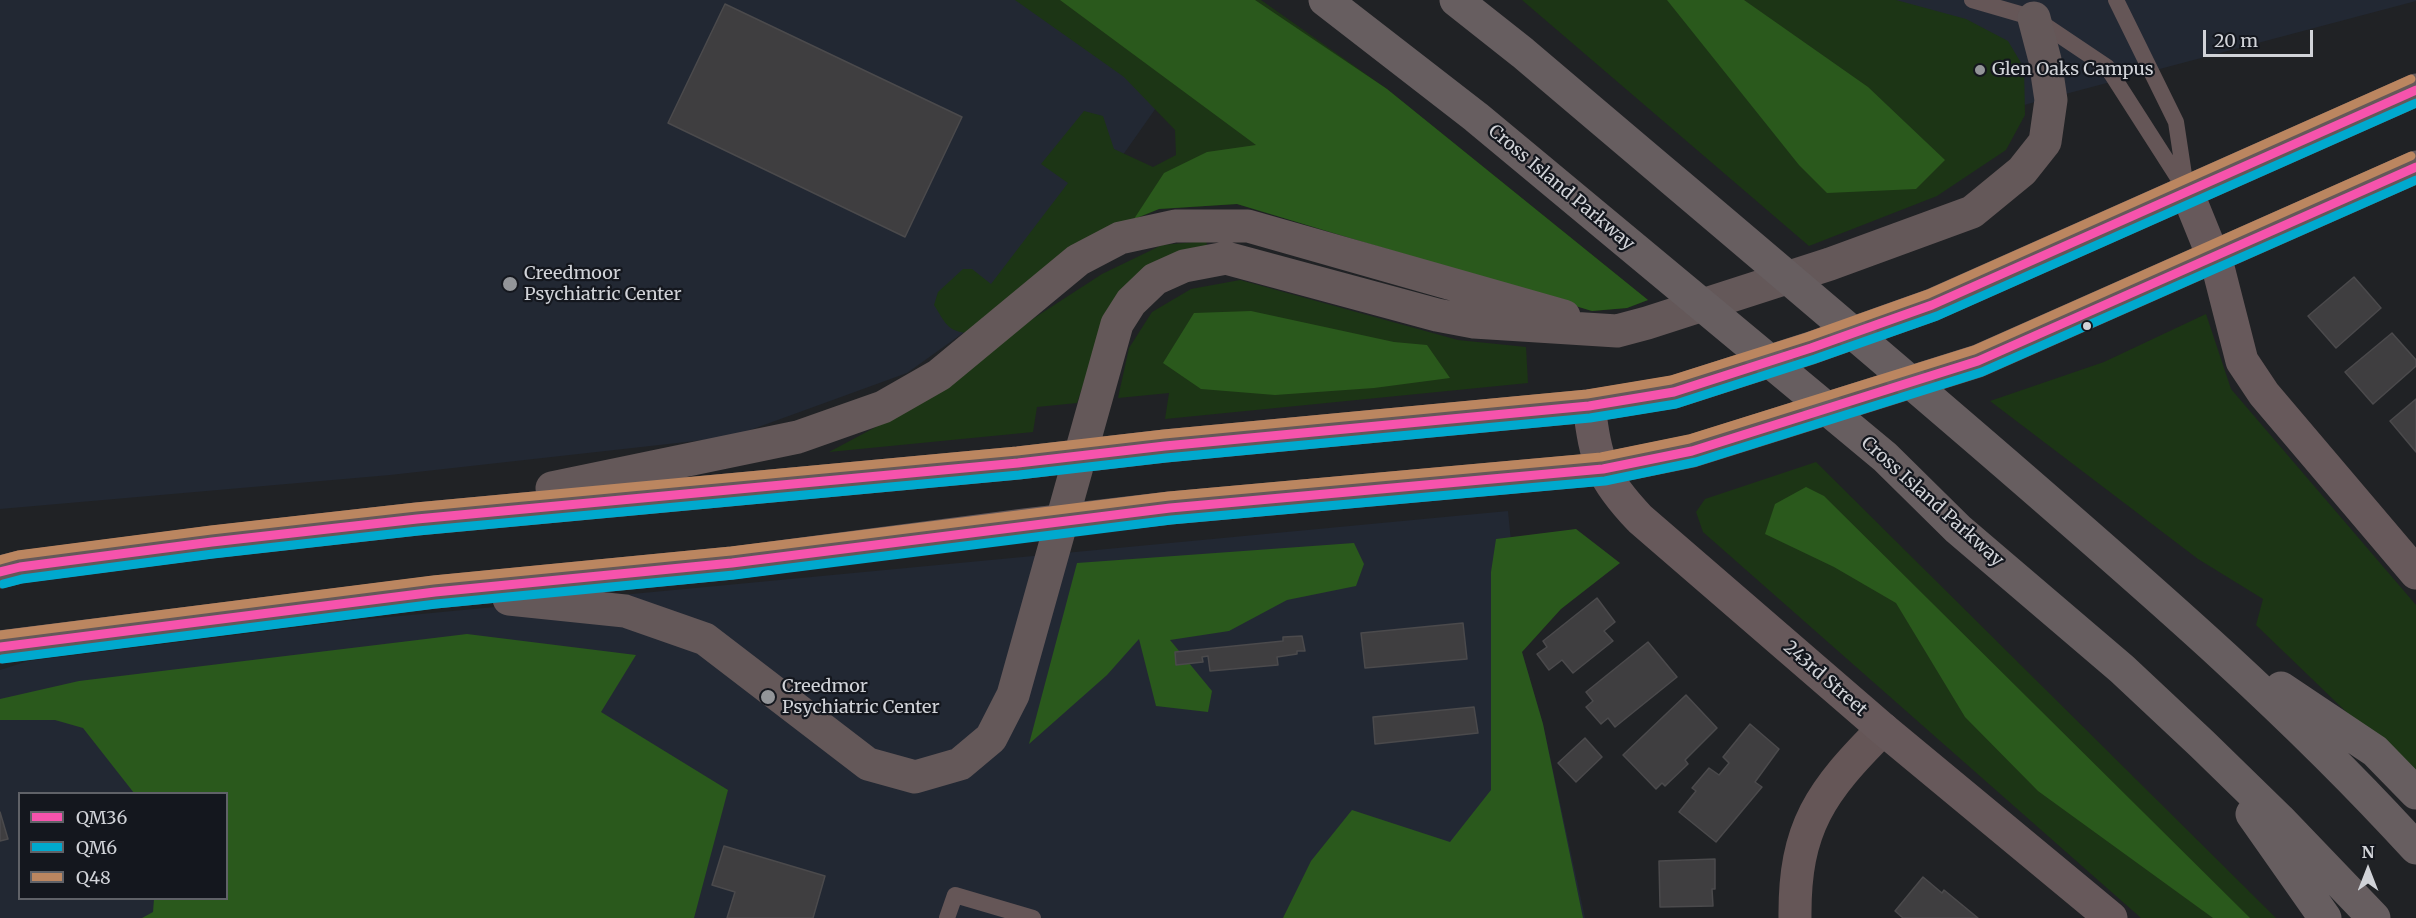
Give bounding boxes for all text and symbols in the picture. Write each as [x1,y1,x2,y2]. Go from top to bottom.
scale bar [2206,18,2316,56]
text: 20 m [2214,29,2258,52]
place label: Glen Oaks Campus [1992,59,2154,81]
marker: Glen Oaks Campus [1973,63,1987,77]
street label: Cross Island Parkway [1484,121,1638,255]
place label: Creedmoor Psychiatric Center [524,263,682,306]
marker: Creedmoor Psychiatric Center [501,275,519,293]
unlabelled marker [2081,320,2093,332]
street label: Cross Island Parkway [1856,432,2008,572]
street label: 243rd Street [1779,637,1871,721]
place label: Creedmor Psychiatric Center [782,676,940,718]
marker: Creedmor Psychiatric Center [759,688,777,706]
legend [18,792,228,900]
text: QM36 [76,806,127,829]
text: QM6 [76,836,117,859]
north arrow [2338,840,2398,900]
text: N [2362,842,2374,862]
text: Q48 [76,866,111,889]

